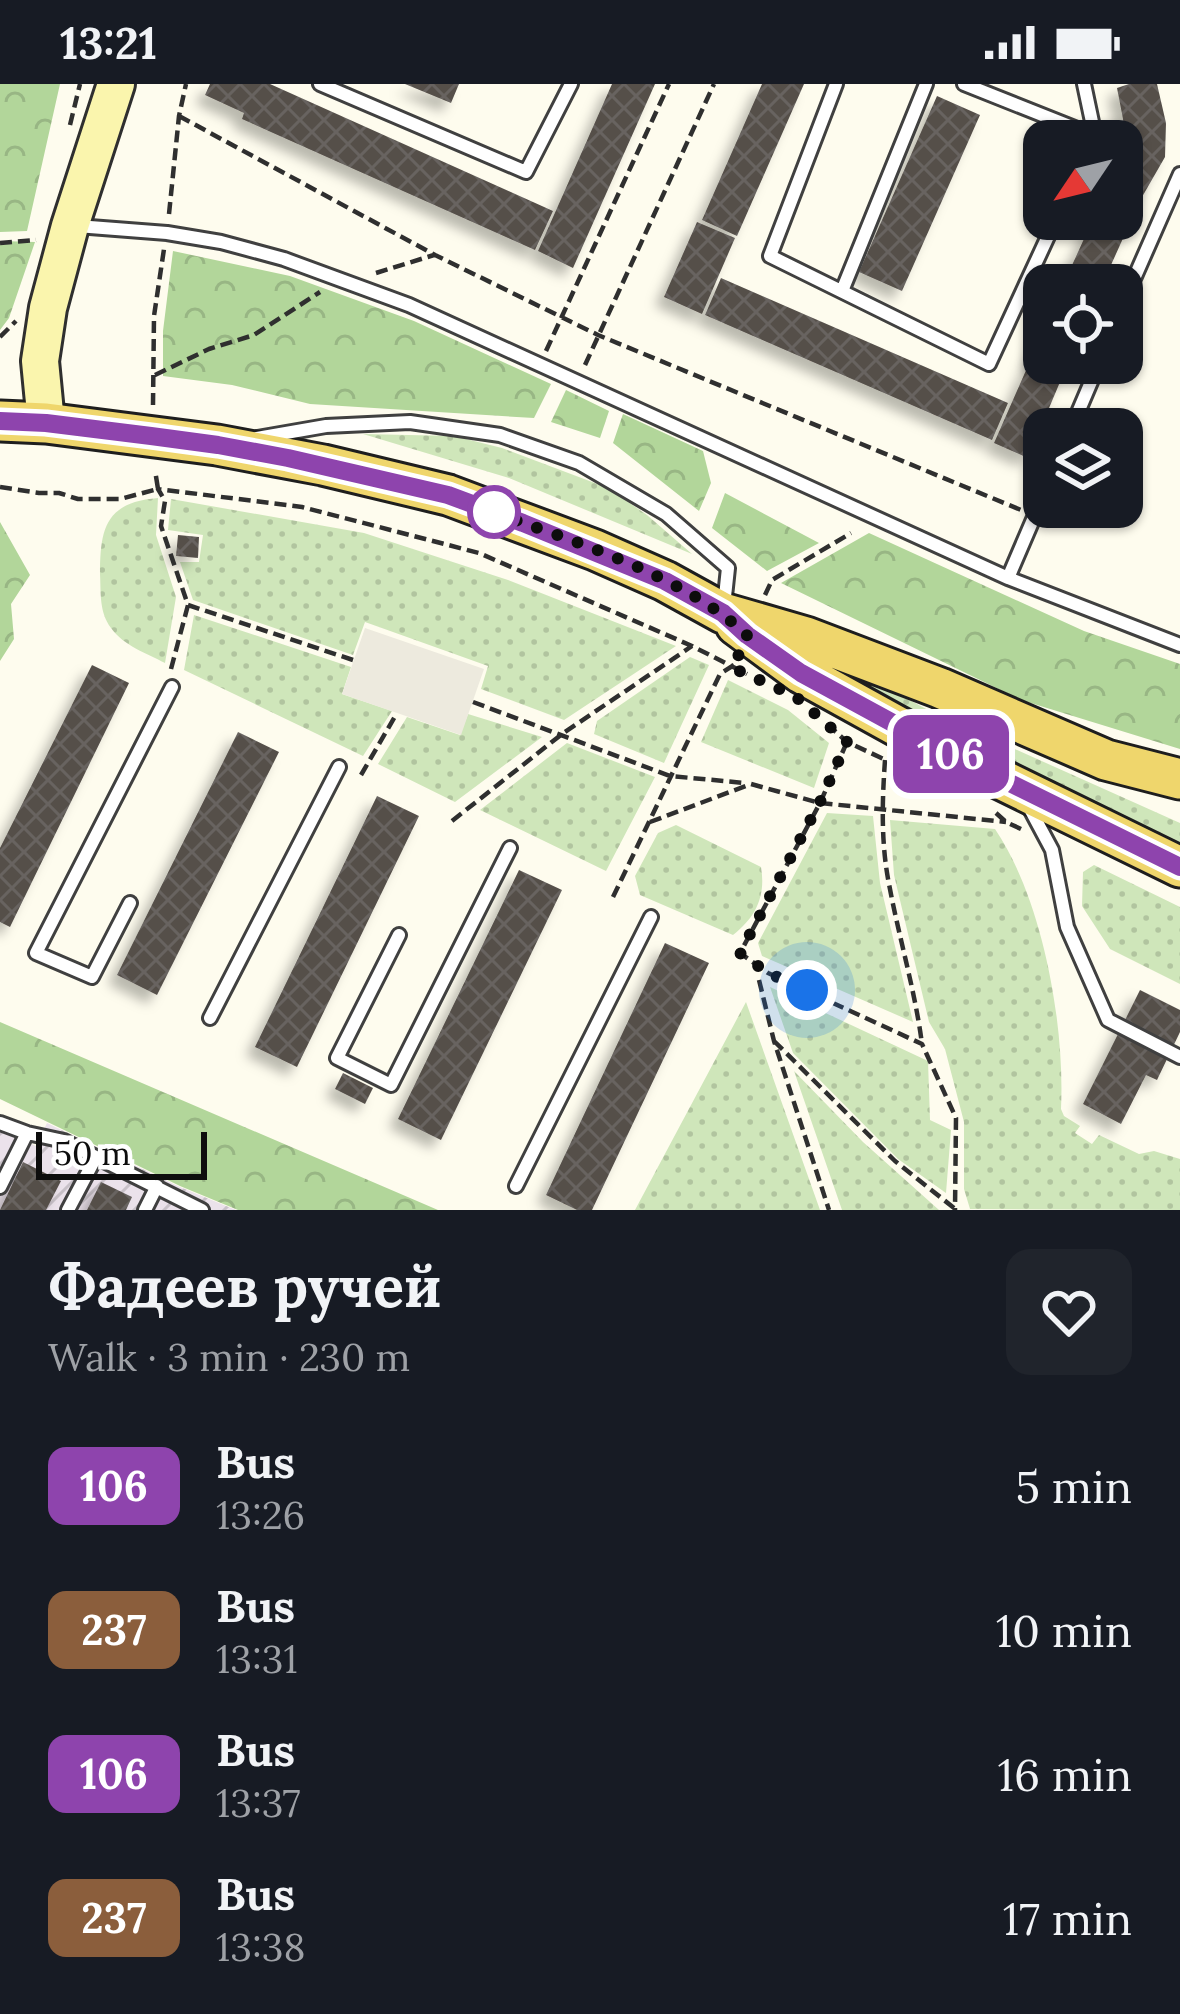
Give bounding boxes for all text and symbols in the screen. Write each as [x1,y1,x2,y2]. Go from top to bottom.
text: 13:21 [60,14,157,71]
north arrow [1023,120,1143,240]
map controls [1023,120,1143,528]
button: locate [1023,264,1143,384]
button: layers [1023,408,1143,528]
unlabelled marker [469,487,519,537]
line badge: 106 [882,715,1020,793]
text: 106 [917,727,985,781]
your location [777,960,837,1020]
scale bar [36,1126,207,1179]
text: 50 m [54,1132,131,1174]
button: heart [1006,1249,1132,1375]
text: Фадеев ручей [48,1250,441,1323]
text: Walk · 3 min · 230 m [48,1332,410,1382]
text: Bus [216,1433,295,1490]
text: 5 min [1015,1458,1132,1515]
text: 106 [80,1459,148,1513]
text: 13:26 [216,1490,305,1540]
text: Bus [216,1577,295,1634]
text: 10 min [996,1602,1132,1659]
text: 237 [81,1603,147,1657]
text: 13:31 [216,1634,298,1684]
text: Bus [216,1721,295,1778]
text: 16 min [998,1746,1132,1803]
text: 106 [80,1747,148,1801]
text: 13:37 [216,1778,300,1828]
text: Bus [216,1865,295,1922]
text: 17 min [1003,1890,1132,1947]
text: 237 [81,1891,147,1945]
text: 13:38 [216,1922,305,1972]

